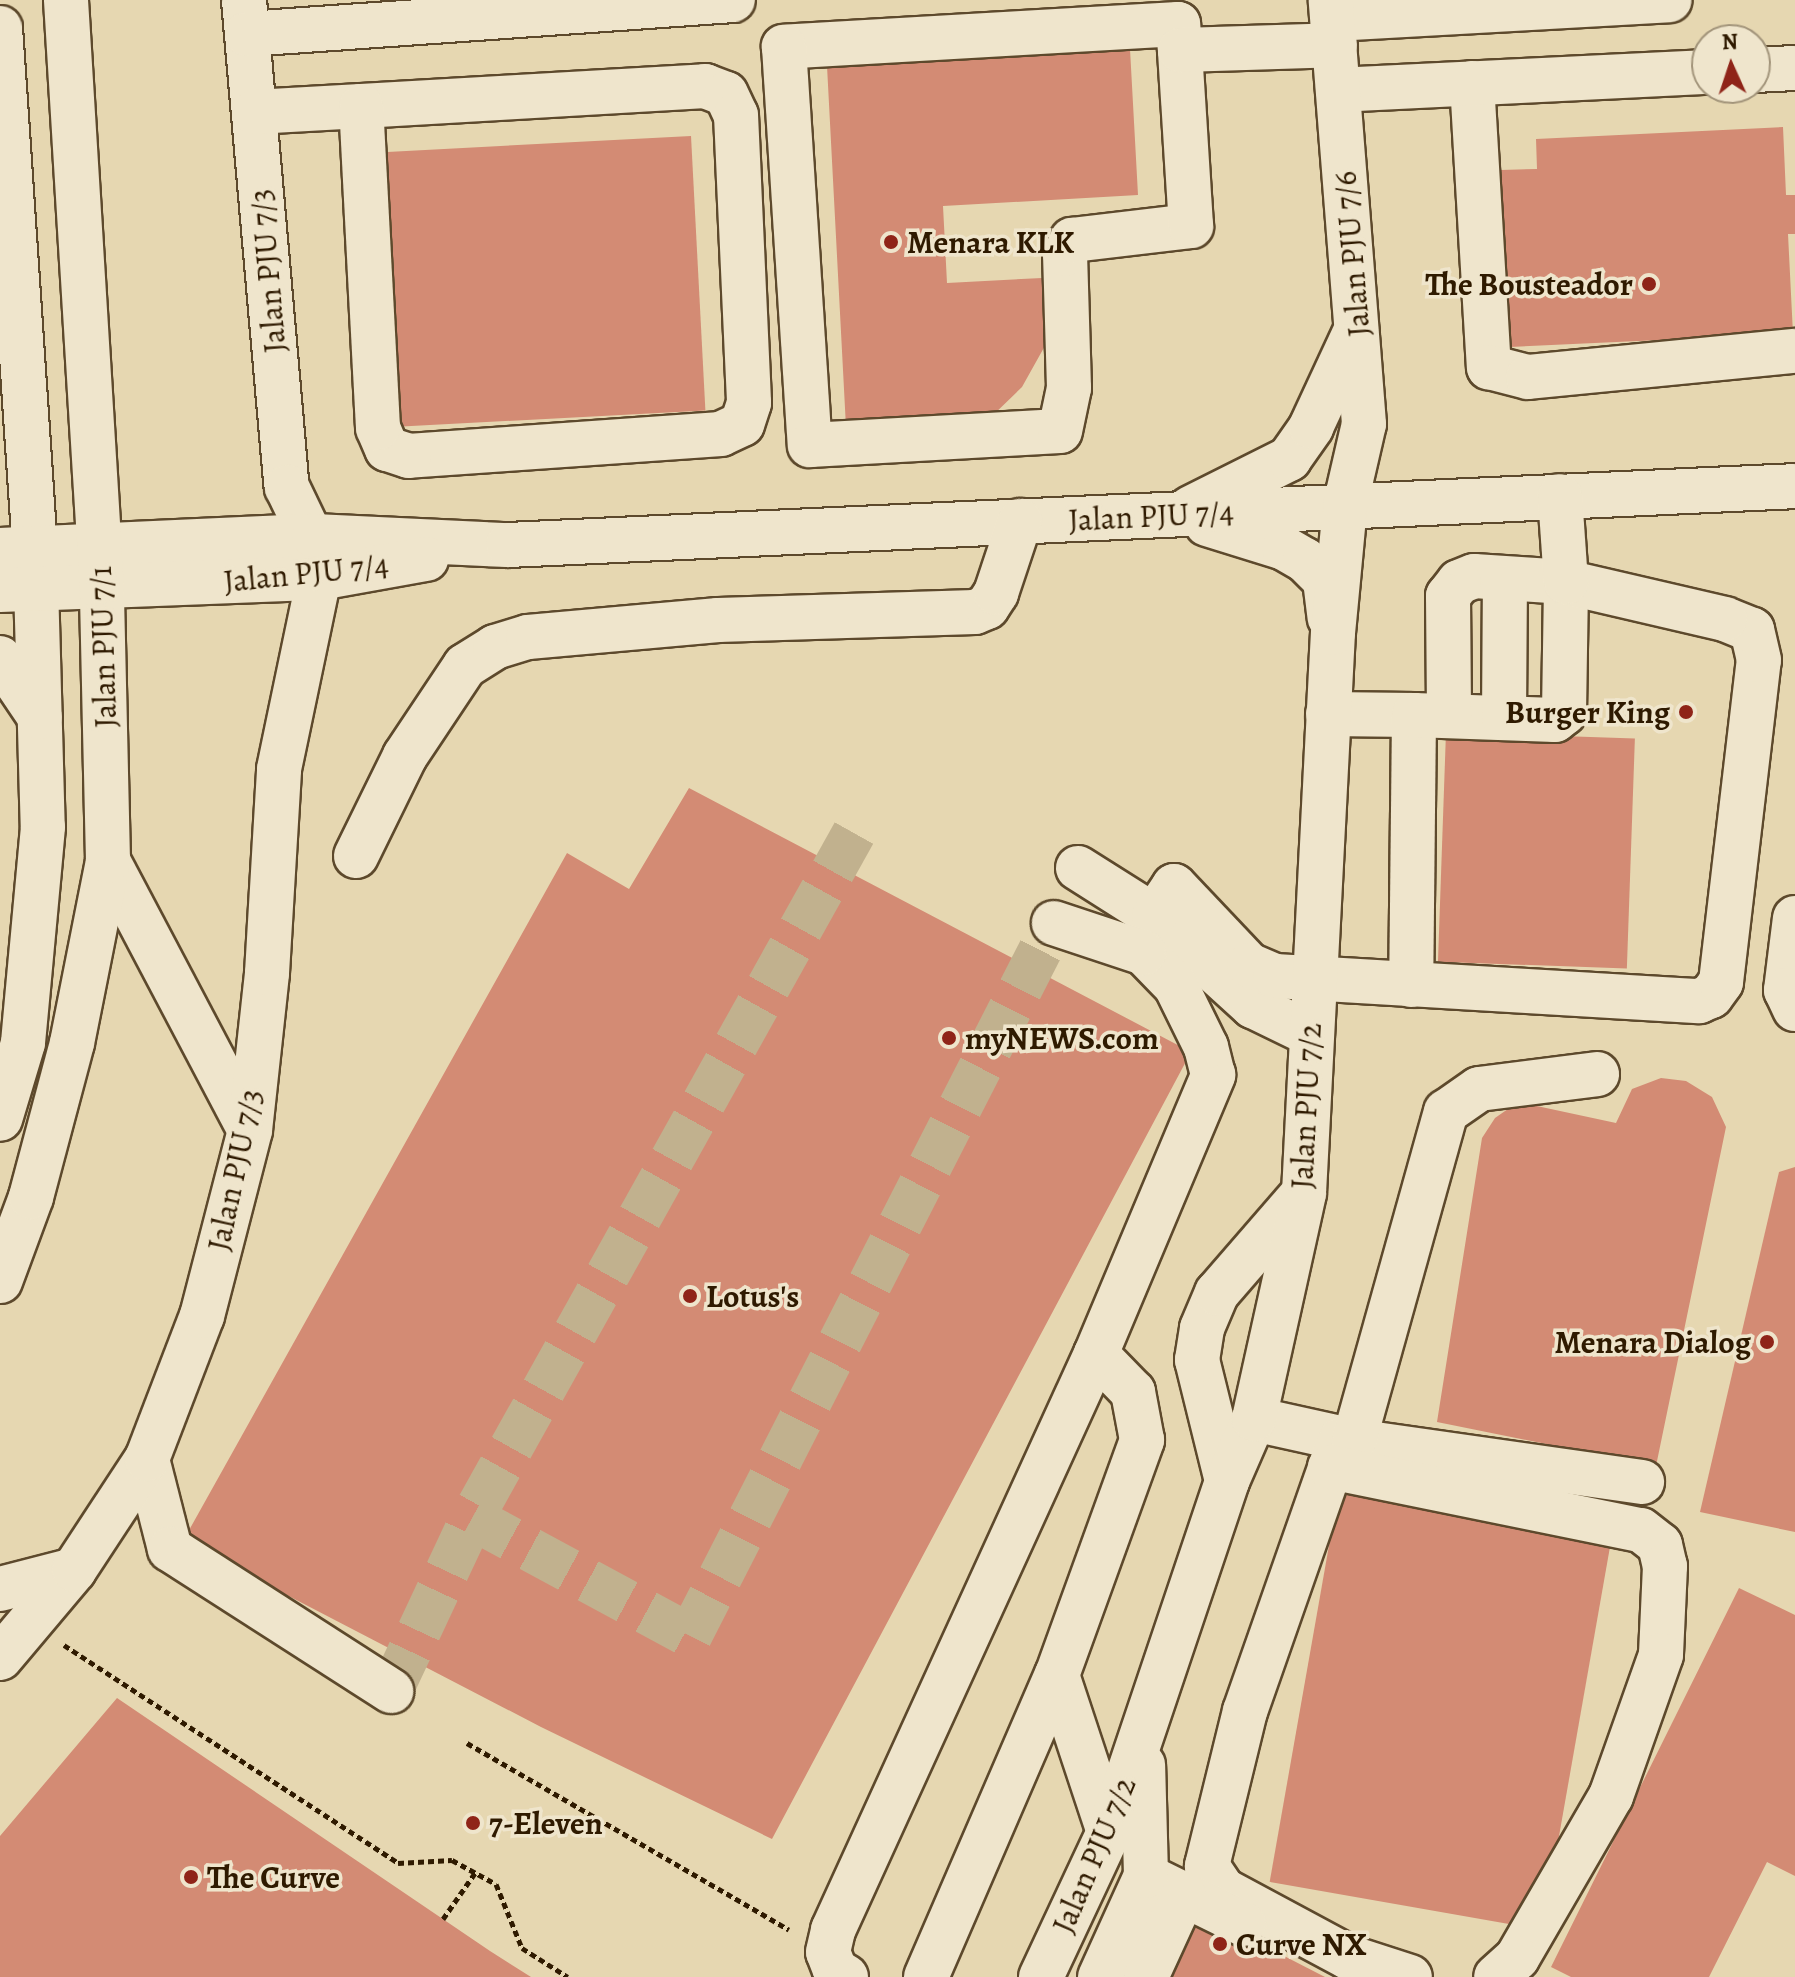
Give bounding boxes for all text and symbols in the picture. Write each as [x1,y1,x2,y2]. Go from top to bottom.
north arrow [1691,24,1771,104]
text: N [1721,27,1739,57]
street label: Jalan PJU 7/6 [1326,170,1378,338]
street label: Jalan PJU 7/3 [242,187,294,355]
place label: Menara KLK [907,223,1074,261]
marker: Menara KLK [882,233,900,251]
place label: The Bousteador [1425,265,1633,303]
marker: The Bousteador [1640,275,1658,293]
street label: Jalan PJU 7/4 [1067,492,1235,540]
street label: Jalan PJU 7/4 [222,545,390,601]
street label: Jalan PJU 7/1 [81,565,125,729]
place label: Burger King [1505,693,1670,731]
marker: Burger King [1677,703,1695,721]
place label: myNEWS.com [965,1019,1159,1057]
street label: Jalan PJU 7/2 [1282,1022,1330,1190]
marker: myNEWS.com [940,1029,958,1047]
street label: Jalan PJU 7/3 [199,1086,271,1254]
place label: Lotus's [706,1277,799,1315]
marker: Lotus's [681,1287,699,1305]
place label: Menara Dialog [1554,1323,1751,1361]
marker: Menara Dialog [1758,1333,1776,1351]
street label: Jalan PJU 7/2 [1044,1771,1144,1939]
place label: 7-Eleven [489,1804,603,1842]
marker: 7-Eleven [464,1814,482,1832]
place label: The Curve [207,1858,340,1896]
marker: The Curve [182,1868,200,1886]
place label: Curve NX [1236,1925,1367,1963]
marker: Curve NX [1211,1935,1229,1953]

